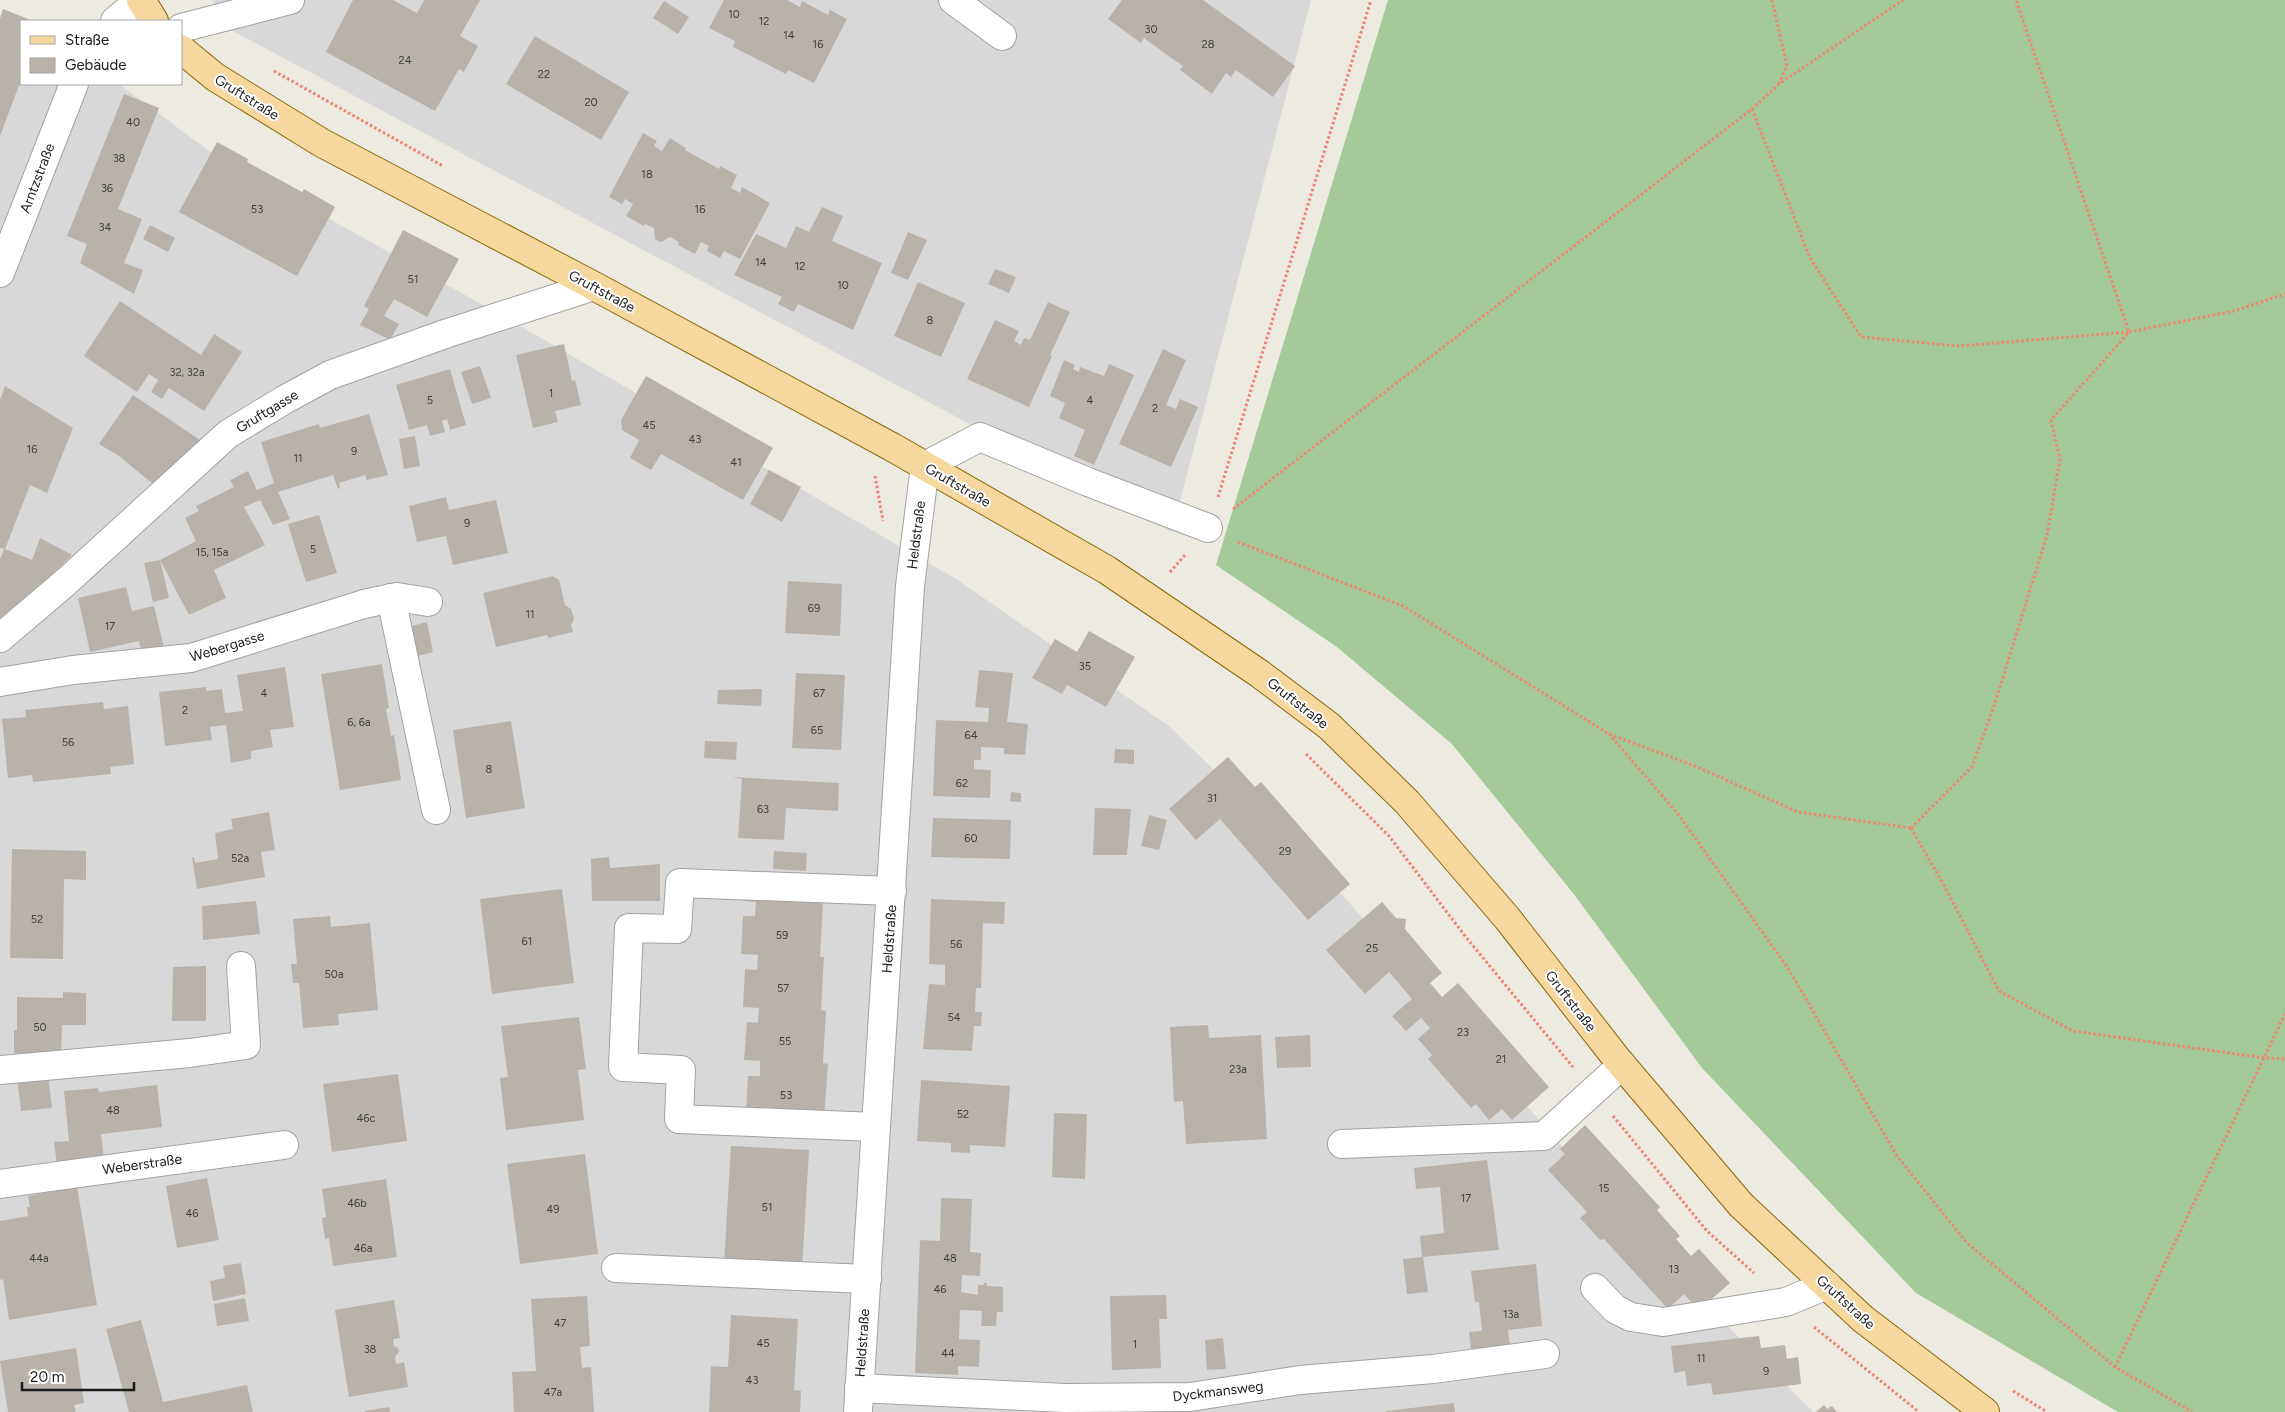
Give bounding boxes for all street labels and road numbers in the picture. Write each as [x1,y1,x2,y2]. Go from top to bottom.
street label: Gruftstraße [211,71,282,124]
street label: Arntzstraße [16,141,59,215]
street label: Gruftstraße [566,267,638,316]
street label: Gruftgasse [233,386,302,437]
street label: Gruftstraße [922,460,994,511]
street label: Heldstraße [904,500,929,570]
street label: Webergasse [188,627,267,666]
street label: Gruftstraße [1264,674,1332,733]
street label: Heldstraße [879,904,900,974]
street label: Gruftstraße [1541,967,1600,1036]
street label: Weberstraße [101,1150,183,1179]
street label: Gruftstraße [1813,1272,1879,1333]
street label: Heldstraße [852,1308,873,1378]
street label: Dyckmansweg [1172,1377,1264,1405]

